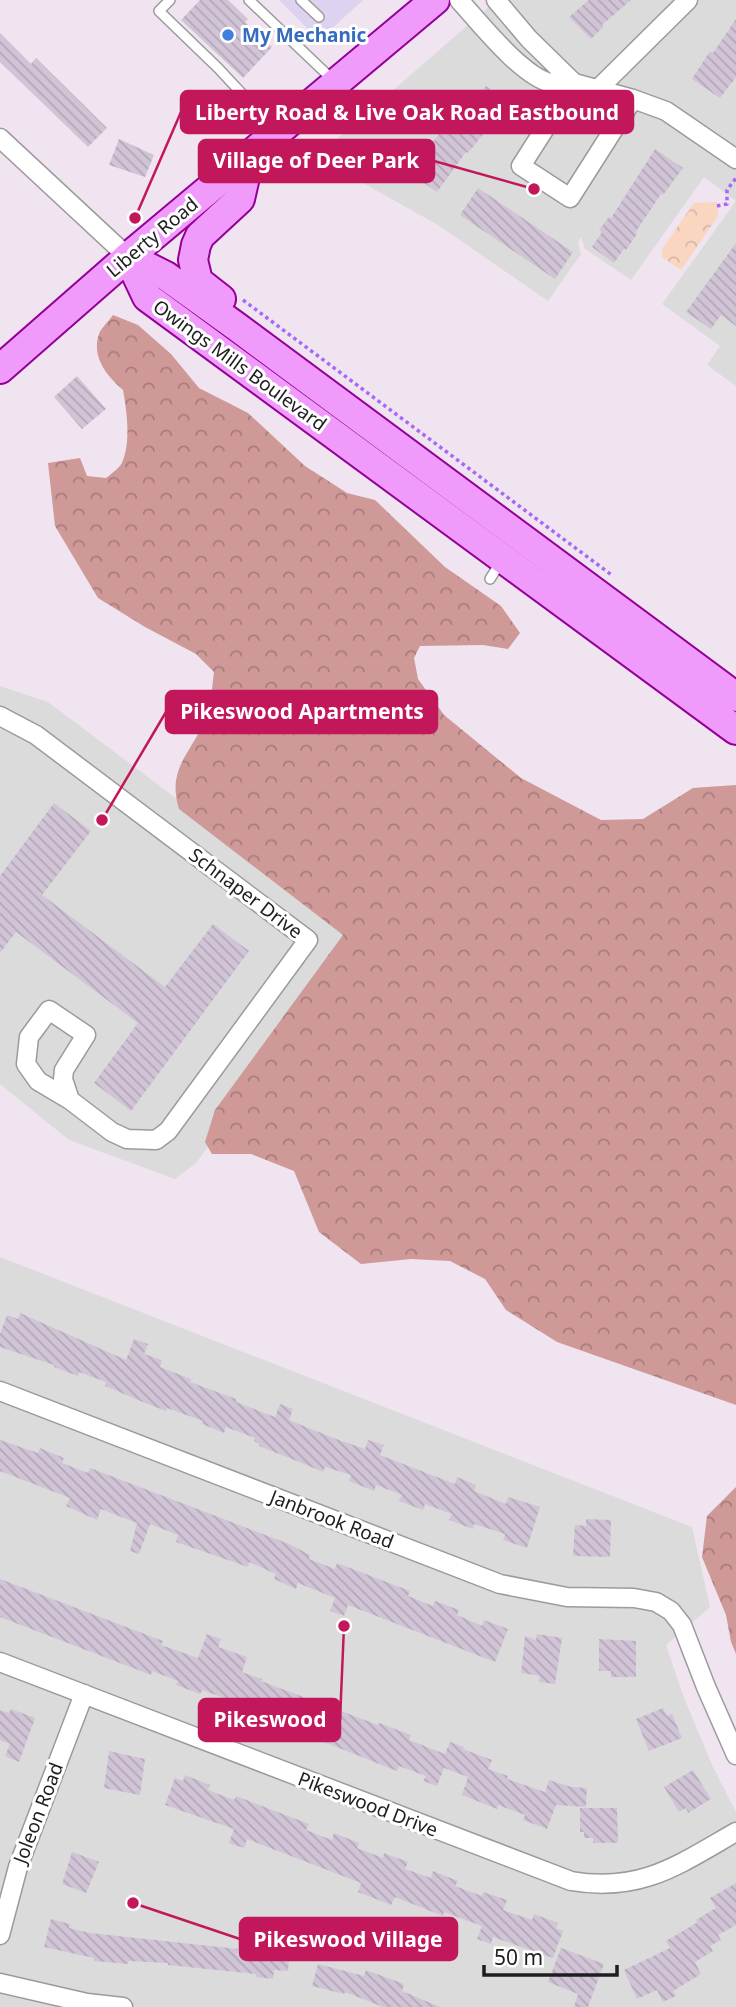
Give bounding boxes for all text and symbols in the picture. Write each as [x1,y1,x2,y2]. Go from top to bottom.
place label: My Mechanic [242,22,367,48]
marker: My Mechanic [220,27,236,43]
callout: Liberty Road & Live Oak Road Eastbound [181,91,633,133]
text: Liberty Road & Live Oak Road Eastbound [195,98,619,126]
callout: Village of Deer Park [199,140,434,182]
text: Village of Deer Park [213,146,420,174]
street label: Liberty Road [101,191,203,283]
street label: Owings Mills Boulevard [148,293,332,437]
callout: Pikeswood Apartments [166,691,437,733]
text: Pikeswood Apartments [180,697,424,725]
street label: Schnaper Drive [184,842,308,944]
street label: Janbrook Road [265,1483,398,1555]
callout: Pikeswood [199,1699,340,1741]
text: Pikeswood [214,1705,326,1733]
street label: Joleon Road [6,1759,69,1869]
street label: Pikeswood Drive [294,1765,442,1843]
callout: Pikeswood Village [240,1918,457,1960]
text: Pikeswood Village [253,1925,443,1953]
scale bar [484,1934,617,1978]
text: 50 m [494,1943,543,1971]

